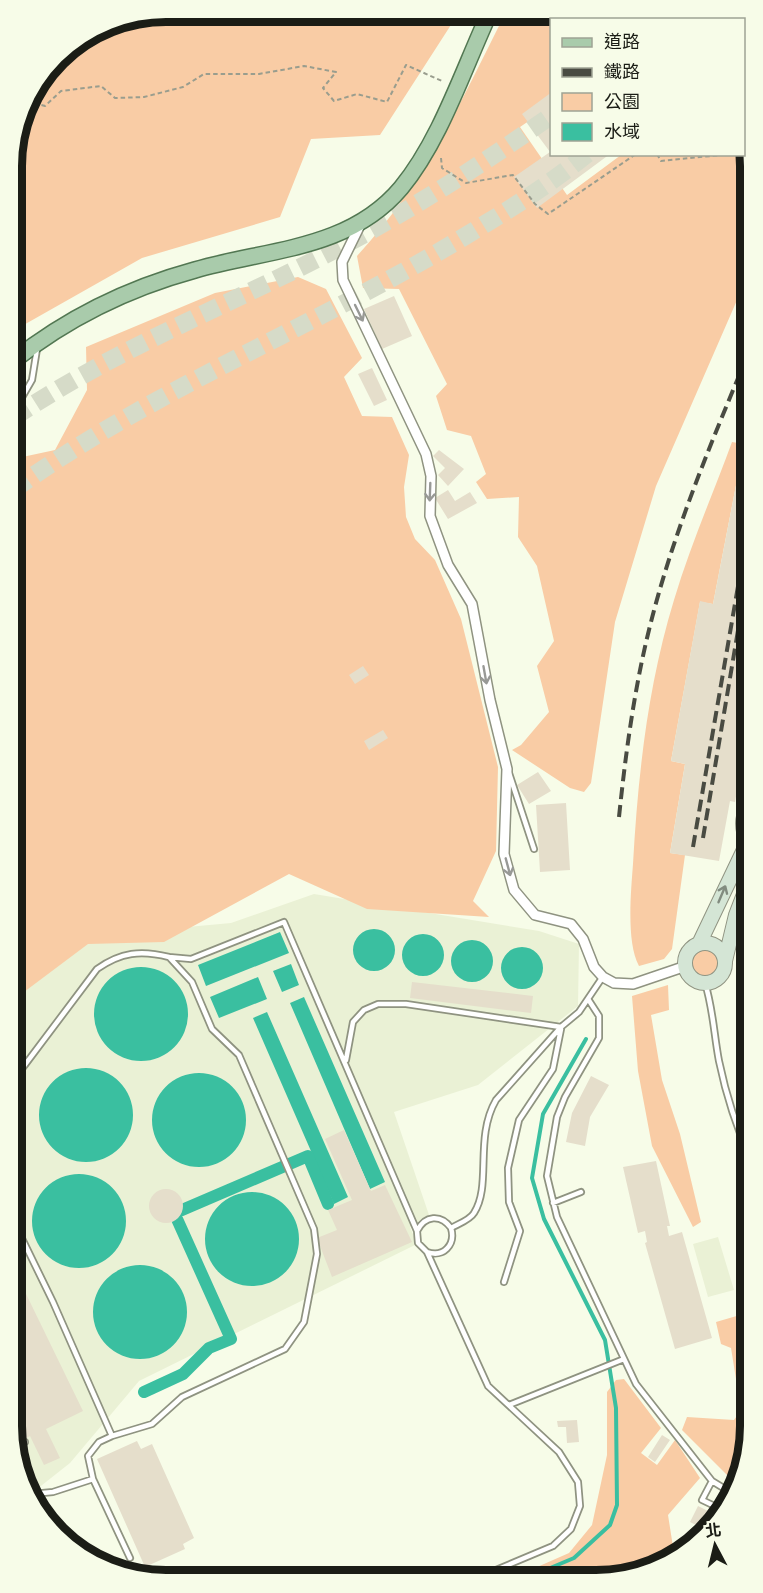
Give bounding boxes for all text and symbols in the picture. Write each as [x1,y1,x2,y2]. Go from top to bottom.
legend [550,18,745,156]
text: 道路 [604,30,640,53]
text: 鐵路 [604,60,640,83]
text: 公園 [604,90,640,113]
text: 水域 [604,120,640,143]
one-way arrow [353,303,365,321]
one-way arrow [424,482,436,502]
one-way arrow [480,665,491,685]
one-way arrow [503,857,514,876]
one-way arrow [717,885,728,904]
north arrow [685,1515,745,1575]
text: 北 [704,1519,722,1542]

